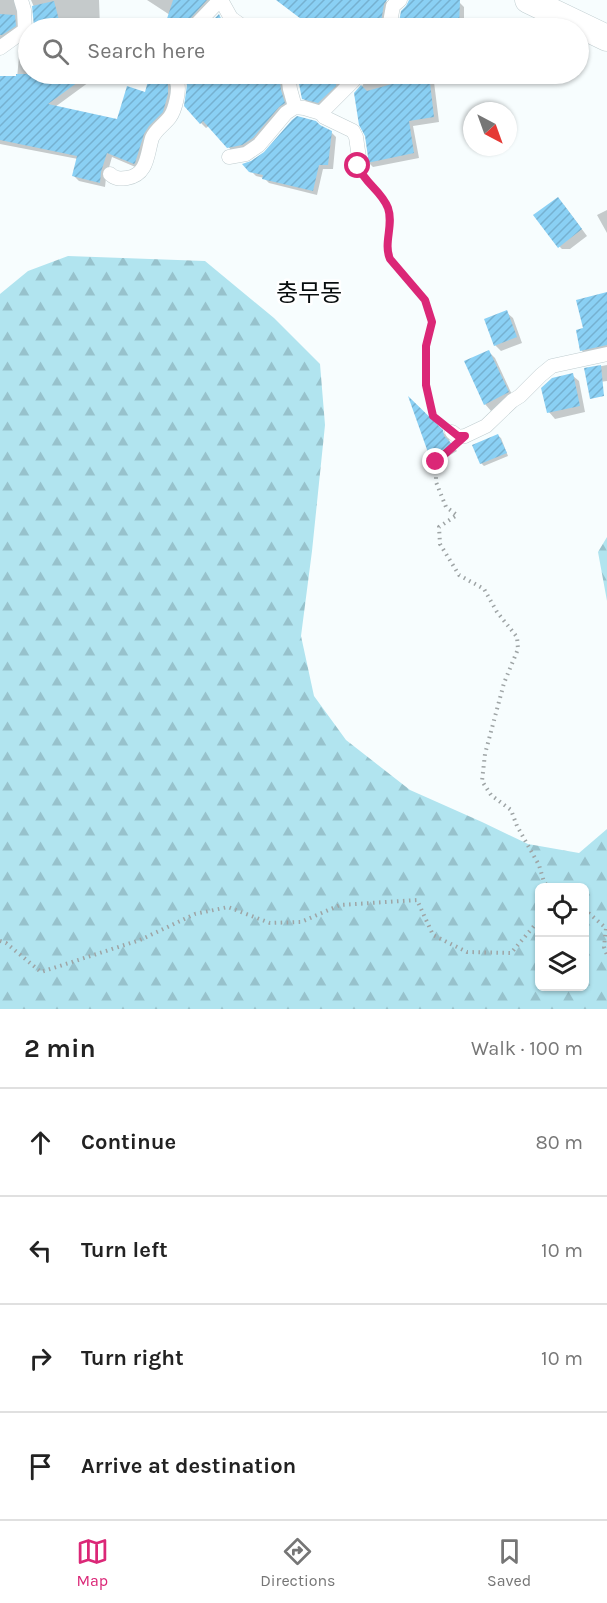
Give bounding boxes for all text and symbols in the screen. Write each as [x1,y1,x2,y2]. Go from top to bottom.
search box [18,18,589,84]
icon: search [39,35,72,68]
text: Search here [87,38,205,64]
north arrow [463,102,517,156]
route start [344,152,370,178]
district label: 충무동 [276,279,342,307]
route end [422,448,448,474]
map controls [535,883,589,991]
button: locate [535,883,589,937]
button: layers [535,937,589,991]
text: 2 min [24,1033,96,1064]
text: Walk · 100 m [471,1037,583,1060]
icon: ahead [24,1126,57,1159]
text: Continue [81,1129,176,1155]
text: 80 m [535,1131,583,1154]
icon: left [24,1234,57,1267]
text: Turn left [81,1237,168,1263]
text: 10 m [541,1239,583,1262]
icon: right [24,1342,57,1375]
text: Turn right [81,1345,184,1371]
text: 10 m [541,1347,583,1370]
icon: arrive [24,1450,57,1483]
text: Arrive at destination [81,1453,296,1479]
tab: Map [76,1535,109,1590]
tab: Directions [260,1535,335,1590]
tab: Saved [487,1535,531,1590]

